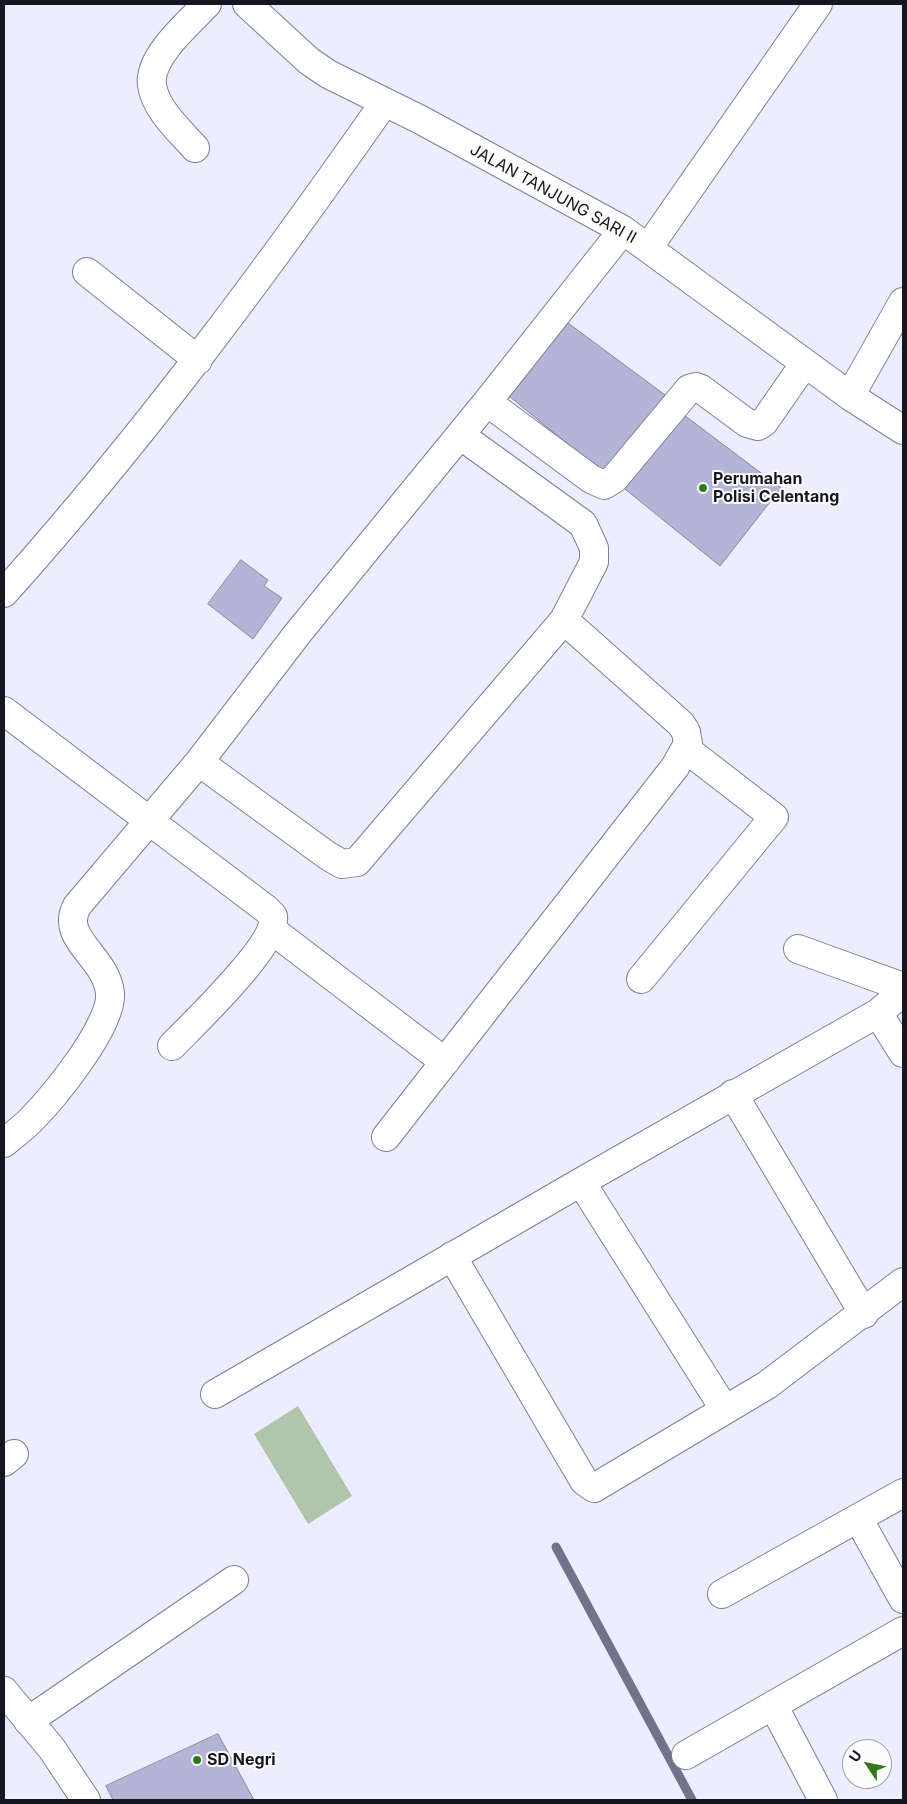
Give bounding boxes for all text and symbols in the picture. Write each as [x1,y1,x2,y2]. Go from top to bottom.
street label: JALAN TANJUNG SARI II [467,140,639,248]
place label: Perumahan Polisi Celentang [713,469,839,507]
marker: Perumahan Polisi Celentang [697,482,709,494]
north arrow [842,1739,892,1789]
text: U [845,1747,865,1765]
place label: SD Negri [207,1750,276,1770]
marker: SD Negri [191,1754,203,1766]

